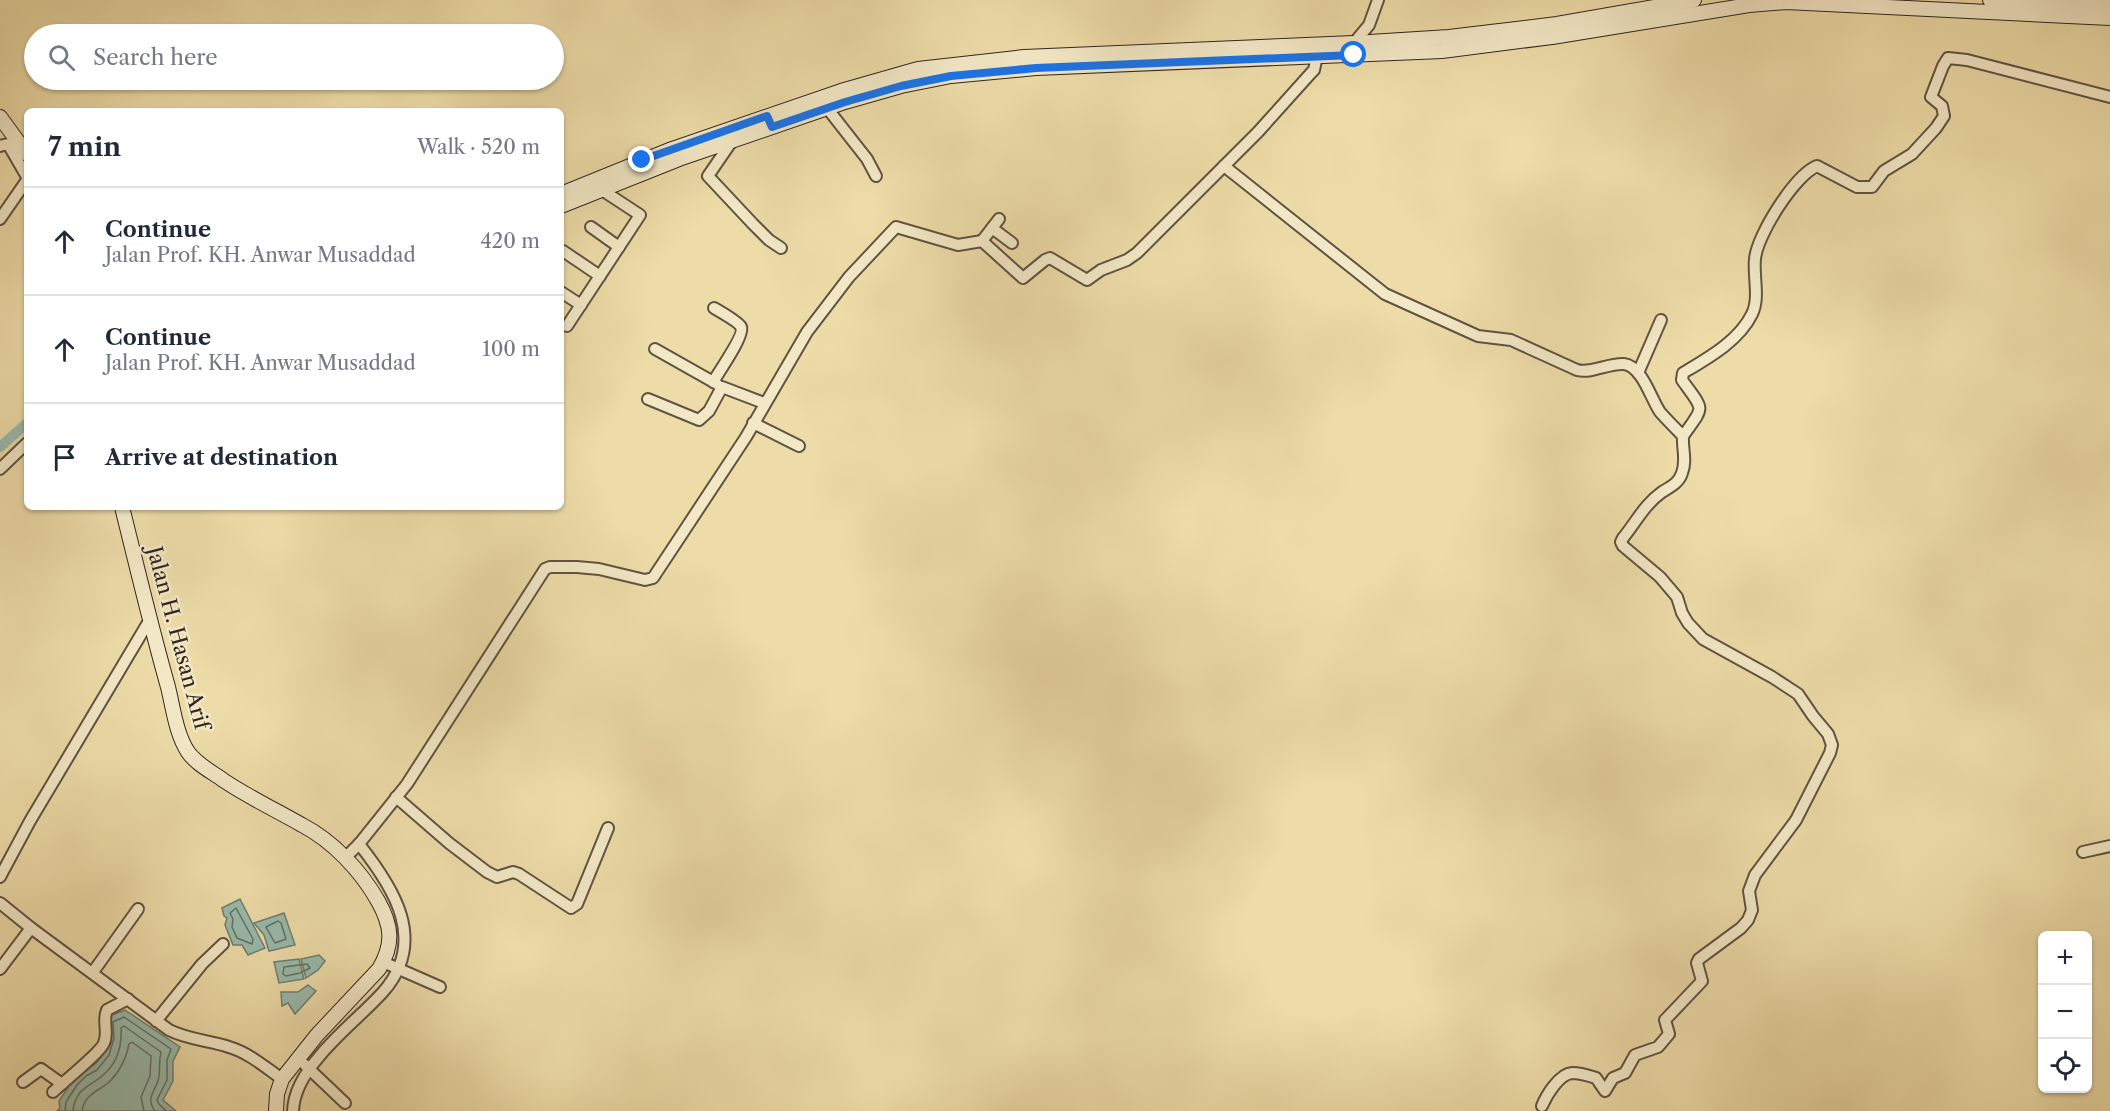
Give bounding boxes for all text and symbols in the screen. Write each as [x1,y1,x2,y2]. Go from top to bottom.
search box [24,24,564,90]
icon: search [45,41,78,74]
route start [1340,41,1366,67]
text: Search here [93,44,218,71]
text: 7 min [48,131,121,163]
text: Walk · 520 m [417,135,540,159]
route end [628,146,654,172]
text: Continue [105,216,211,243]
icon: ahead [48,225,81,258]
text: 420 m [480,229,540,253]
text: Jalan Prof. KH. Anwar Musaddad [105,243,416,267]
text: Continue [105,324,211,351]
icon: ahead [48,333,81,366]
text: 100 m [482,337,540,361]
text: Jalan Prof. KH. Anwar Musaddad [105,351,416,375]
icon: arrive [48,441,81,474]
text: Arrive at destination [105,444,338,471]
street label: Jalan H. Hasan Arif [141,541,216,735]
map controls [2038,931,2092,1093]
button: + [2038,931,2092,985]
button: − [2038,985,2092,1039]
button: locate [2038,1039,2092,1093]

